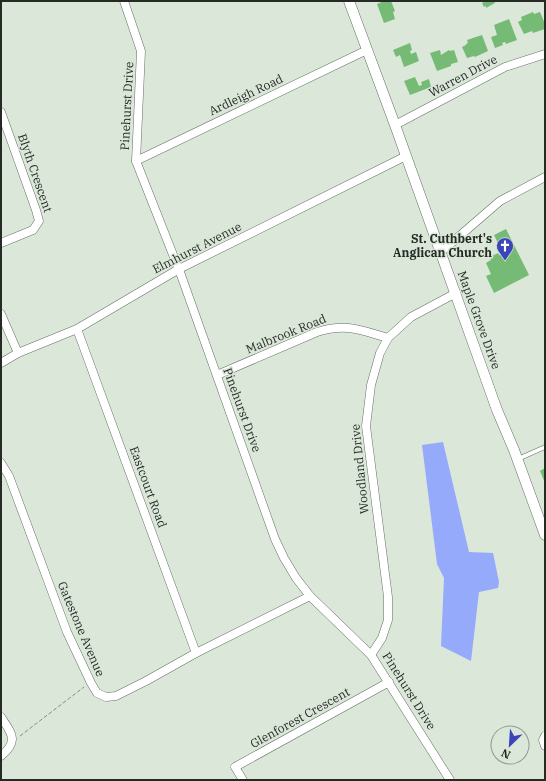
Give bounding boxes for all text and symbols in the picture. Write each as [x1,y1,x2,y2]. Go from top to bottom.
street label: Warren Drive [426,51,500,100]
street label: Pinehurst Drive [117,61,136,151]
street label: Ardleigh Road [206,71,285,118]
street label: Blyth Crescent [15,132,56,214]
street label: Elmhurst Avenue [150,219,244,276]
place label: St. Cuthbert's Anglican Church [393,231,492,260]
church icon: St. Cuthbert's Anglican Church [495,236,515,261]
street label: Maple Grove Drive [455,269,504,371]
street label: Malbrook Road [244,311,328,356]
street label: Pinehurst Drive [220,366,265,454]
street label: Woodland Drive [347,423,372,515]
street label: Eastcourt Road [127,444,170,530]
street label: Gatestone Avenue [55,579,108,679]
street label: Pinehurst Drive [380,649,439,732]
street label: Glenforest Crescent [247,684,352,751]
north arrow [490,725,530,765]
text: N [499,746,513,762]

